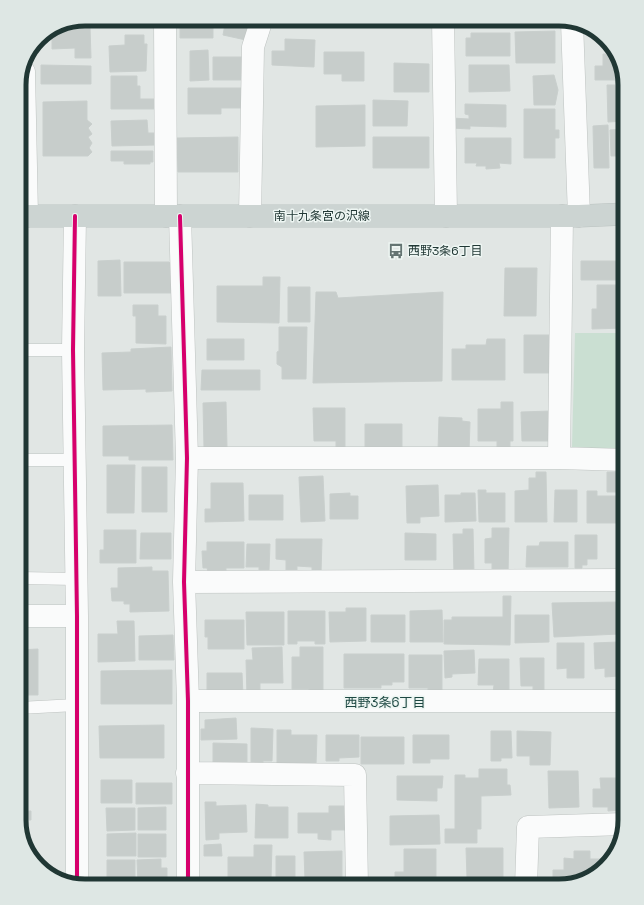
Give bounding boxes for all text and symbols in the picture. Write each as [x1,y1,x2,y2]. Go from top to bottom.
street label: 南十九条宮の沢線 [274,208,370,224]
bus stop icon: 西野3条6丁目 [387,242,405,260]
place label: 西野3条6丁目 [408,243,483,259]
district label: 西野3条6丁目 [345,694,425,711]

